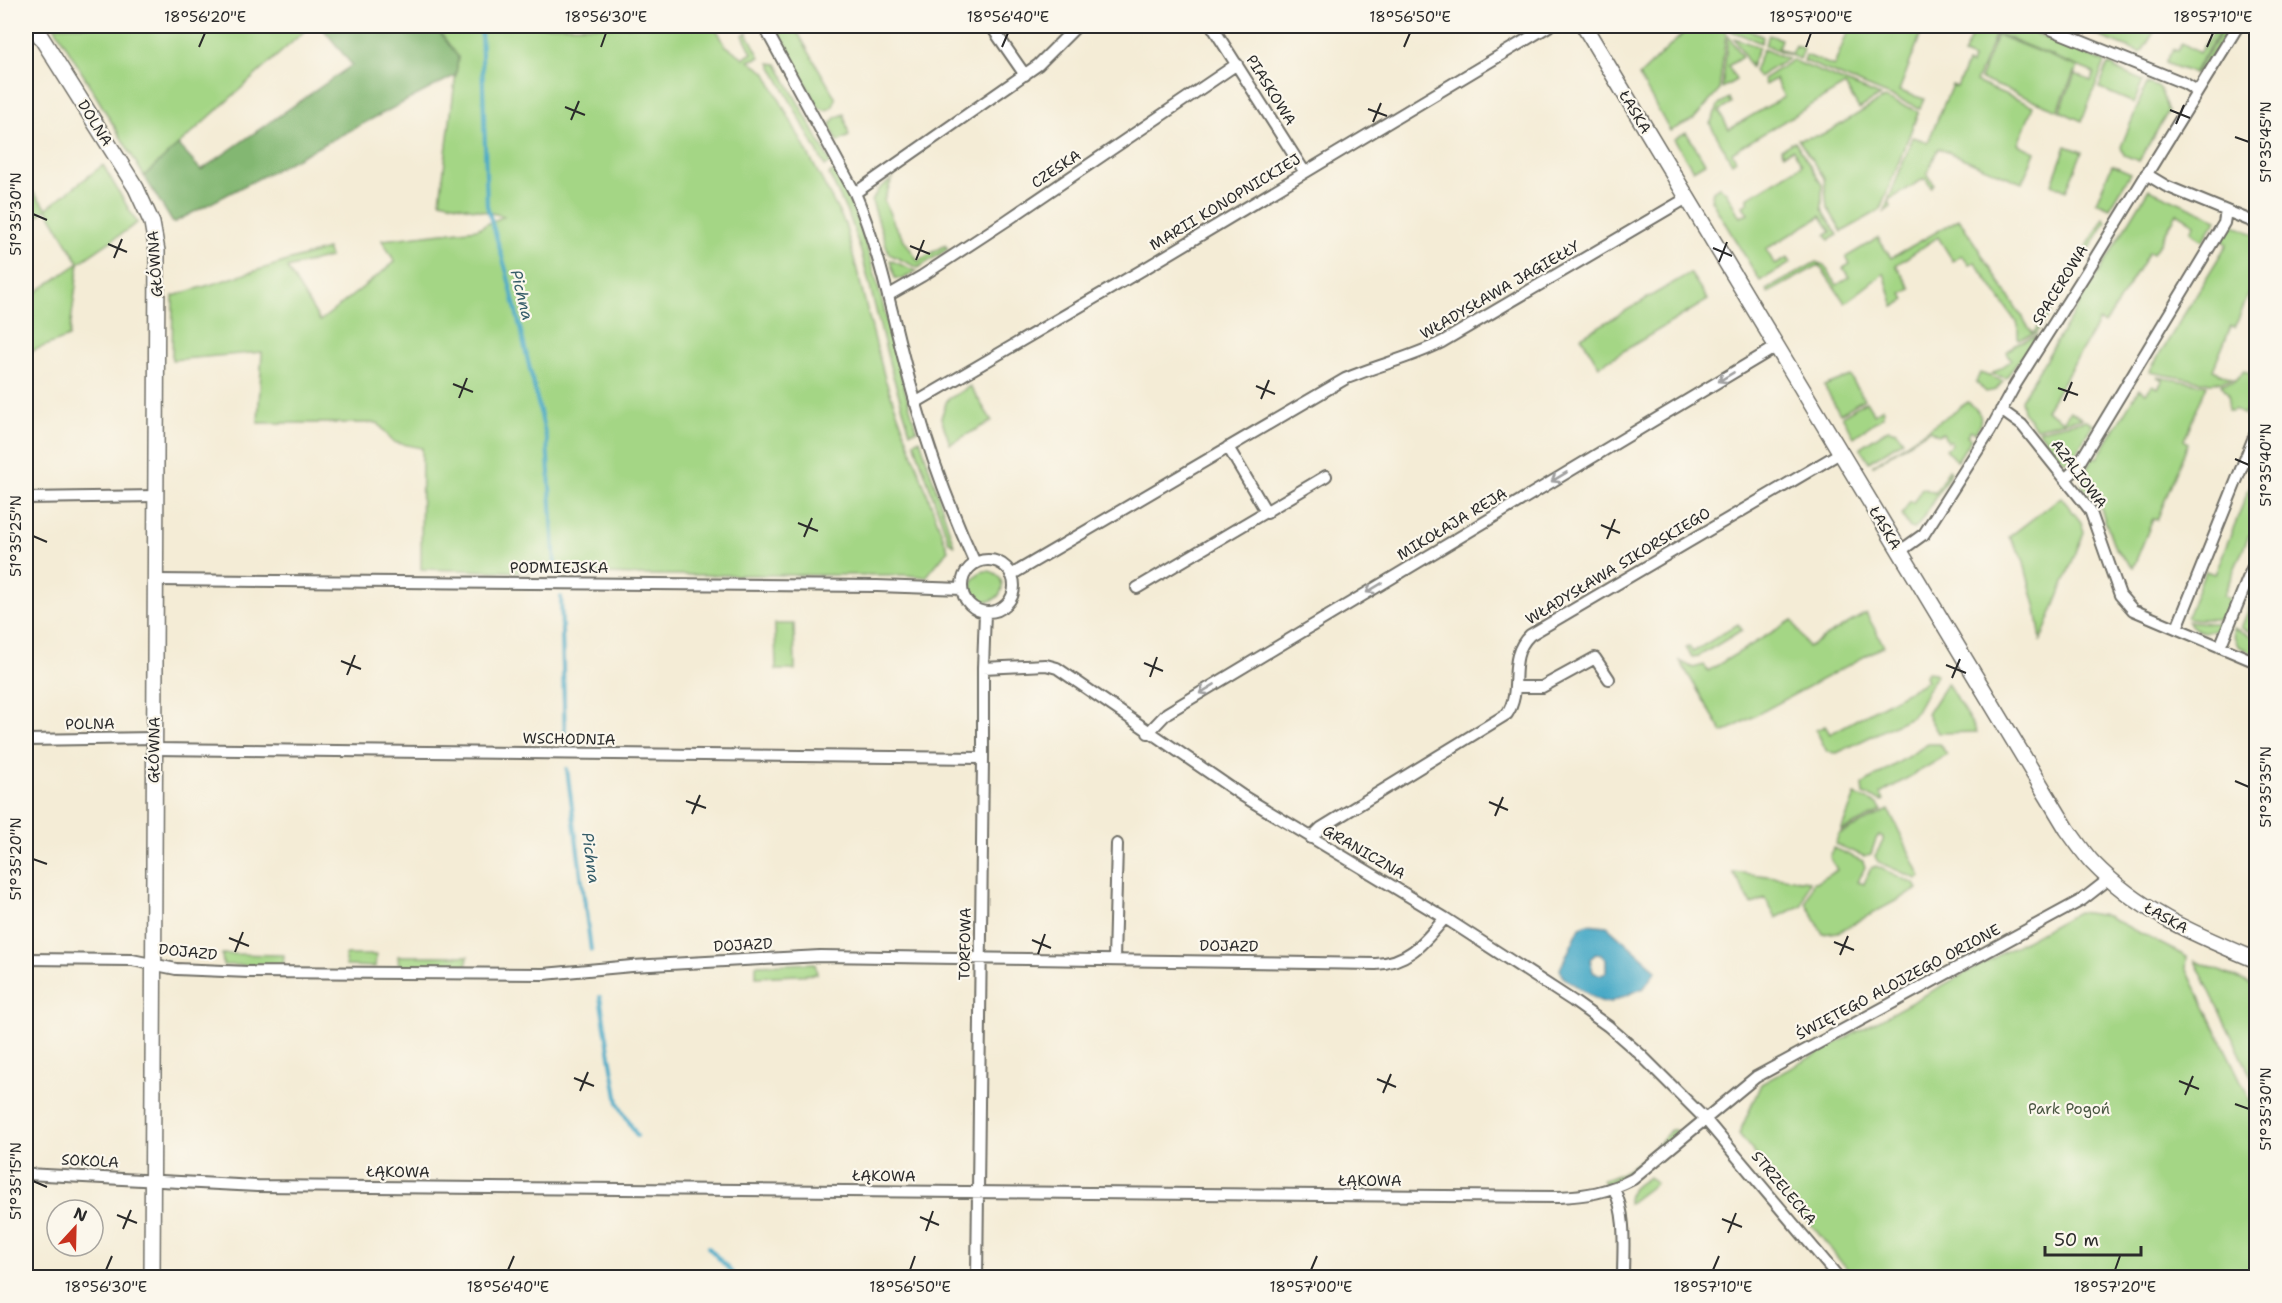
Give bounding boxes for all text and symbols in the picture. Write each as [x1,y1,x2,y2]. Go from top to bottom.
text: 18°56'20"E [164,7,246,27]
text: 18°56'30"E [565,7,647,27]
text: 18°56'40"E [967,7,1049,27]
text: 18°56'50"E [1369,7,1451,27]
text: 18°57'00"E [1770,7,1852,27]
text: 18°57'10"E [2174,7,2252,27]
street label: PIASKOWA [1241,51,1301,129]
street label: ŁASKA [1614,86,1656,137]
street label: DOLNA [73,96,117,150]
text: 51°35'45"N [2256,101,2276,183]
street label: CZESKA [1027,145,1085,193]
street label: MARII KONOPNICKIEJ [1146,149,1304,255]
text: 51°35'30"N [6,172,26,256]
street label: GŁÓWNA [142,230,167,298]
street label: WŁADYSŁAWA JAGIEŁŁY [1417,236,1583,344]
street label: SPACEROWA [2027,241,2093,329]
water label: Pichna [506,268,538,322]
one-way arrow [1718,371,1735,383]
text: 51°35'40"N [2256,423,2276,507]
street label: AZALIOWA [2046,435,2112,513]
one-way arrow [1551,472,1568,484]
street label: MIKOŁAJA REJA [1393,483,1511,565]
text: 51°35'25"N [6,495,26,577]
street label: ŁASKA [1864,502,1906,553]
street label: WŁADYSŁAWA SIKORSKIEGO [1522,503,1714,629]
street label: PODMIEJSKA [510,558,608,578]
one-way arrow [1366,583,1383,595]
one-way arrow [1199,683,1216,695]
street label: POLNA [65,714,115,734]
street label: GŁÓWNA [142,716,165,783]
street label: WSCHODNIA [522,728,616,750]
text: 51°35'35"N [2256,746,2276,828]
text: 51°35'20"N [6,817,26,901]
street label: GRANICZNA [1319,820,1409,884]
water label: Pichna [577,831,605,885]
street label: ŁASKA [2140,897,2192,938]
street label: TORFOWA [954,907,976,981]
street label: ŚWIĘTEGO ALOJZEGO ORIONE [1792,919,2004,1045]
street label: DOJAZD [713,933,773,957]
street label: DOJAZD [1199,935,1259,957]
street label: DOJAZD [158,939,219,965]
text: 51°35'30"N [2256,1067,2276,1151]
park label: Park Pogoń [2028,1099,2110,1119]
text: 51°35'15"N [6,1142,26,1220]
street label: STRZELECKA [1747,1147,1821,1229]
street label: SOKOLA [61,1150,119,1172]
street label: ŁĄKOWA [365,1161,430,1183]
street label: ŁĄKOWA [851,1165,916,1187]
street label: ŁĄKOWA [1337,1171,1402,1191]
north arrow [45,1198,105,1258]
text: N [71,1202,90,1227]
scale bar [2045,1219,2141,1257]
text: 50 m [2054,1228,2099,1252]
text: 18°56'30"E [65,1277,147,1297]
text: 18°56'40"E [467,1277,549,1297]
text: 18°56'50"E [869,1277,951,1297]
text: 18°57'00"E [1270,1277,1352,1297]
text: 18°57'10"E [1674,1277,1752,1297]
text: 18°57'20"E [2074,1277,2156,1297]

